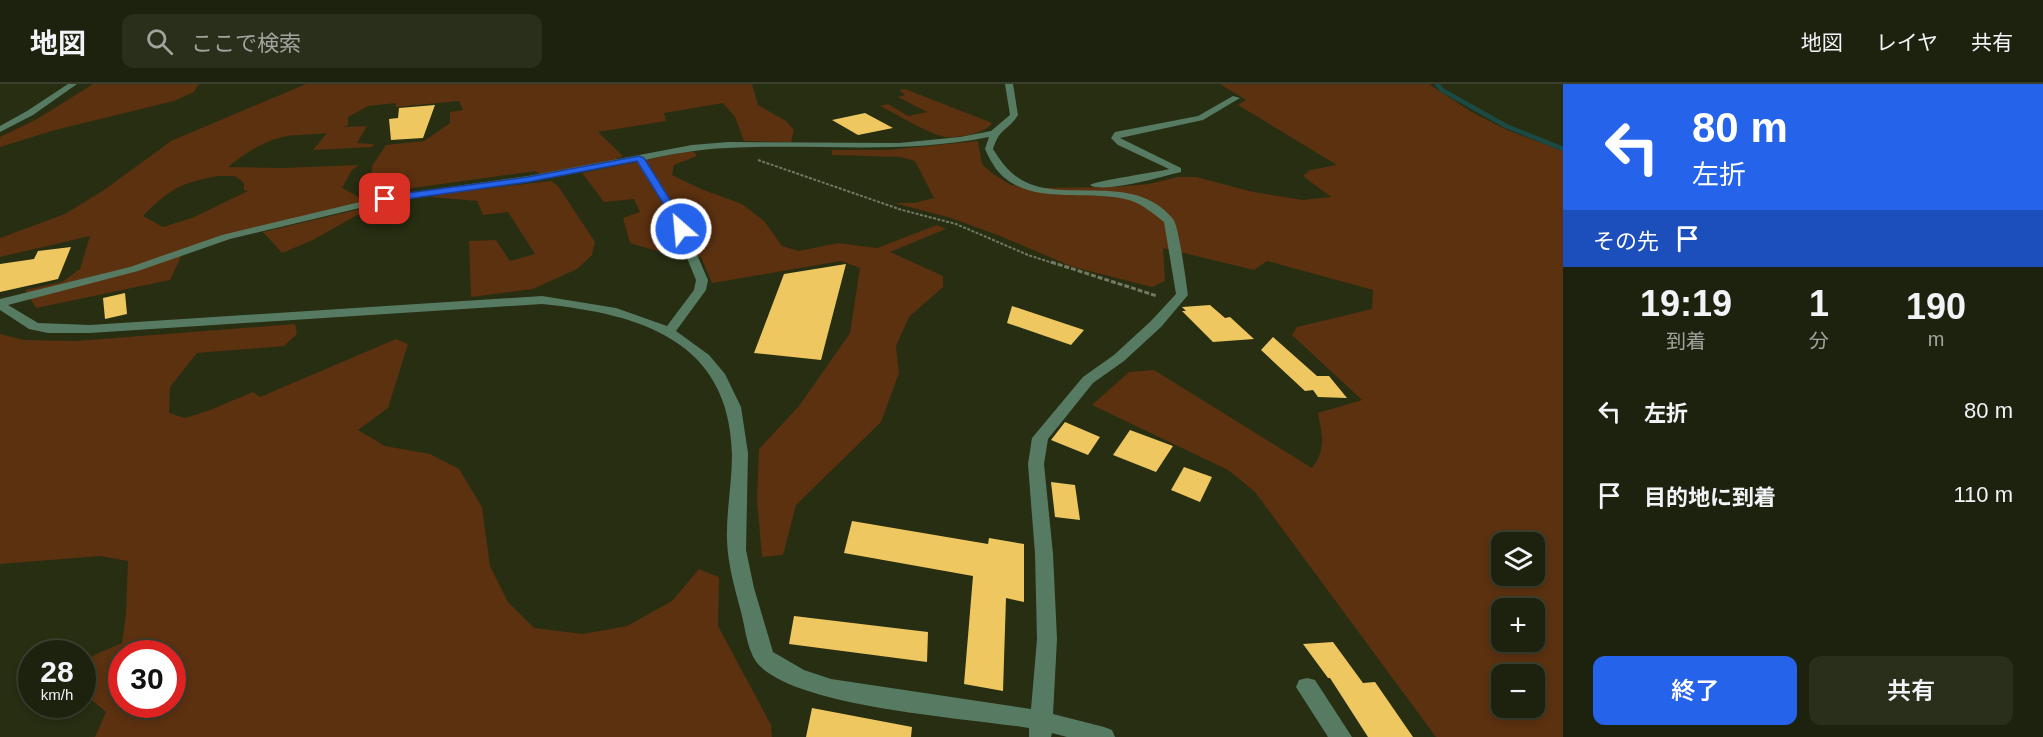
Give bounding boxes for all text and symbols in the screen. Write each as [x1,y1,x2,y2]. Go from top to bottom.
search box [122,14,542,68]
icon: search [143,25,176,58]
text: 地図 [30,28,86,59]
text: ここで検索 [191,31,301,56]
text: 地図 [1801,31,1843,54]
text: レイヤ [1876,31,1938,54]
text: 共有 [1971,31,2013,54]
text: 80 m [1692,104,1788,151]
icon: left [1593,108,1671,186]
text: 左折 [1692,160,1746,190]
pin [359,173,410,224]
icon: arrive [368,182,401,215]
position arrow [649,197,713,261]
icon: arrive [1671,222,1704,255]
text: その先 [1593,229,1659,254]
text: 19:19 [1640,283,1732,324]
text: 1 [1809,283,1829,324]
text: 190 [1906,286,1966,327]
text: m [1928,328,1944,350]
text: 到着 [1666,330,1706,352]
text: 分 [1809,330,1829,352]
icon: left [1593,395,1626,428]
text: 80 m [1964,398,2013,423]
text: 左折 [1644,401,1688,426]
icon: arrive [1593,479,1626,512]
text: 110 m [1953,482,2013,507]
text: 目的地に到着 [1644,485,1776,510]
map controls [1491,532,1545,718]
button: layers [1491,532,1545,586]
button: + [1491,598,1545,652]
speed limit sign: 30 [108,640,186,718]
text: 28 [40,655,74,688]
button: 終了 [1593,656,1797,725]
button: 共有 [1809,656,2013,725]
button: − [1491,664,1545,718]
text: km/h [41,686,73,703]

